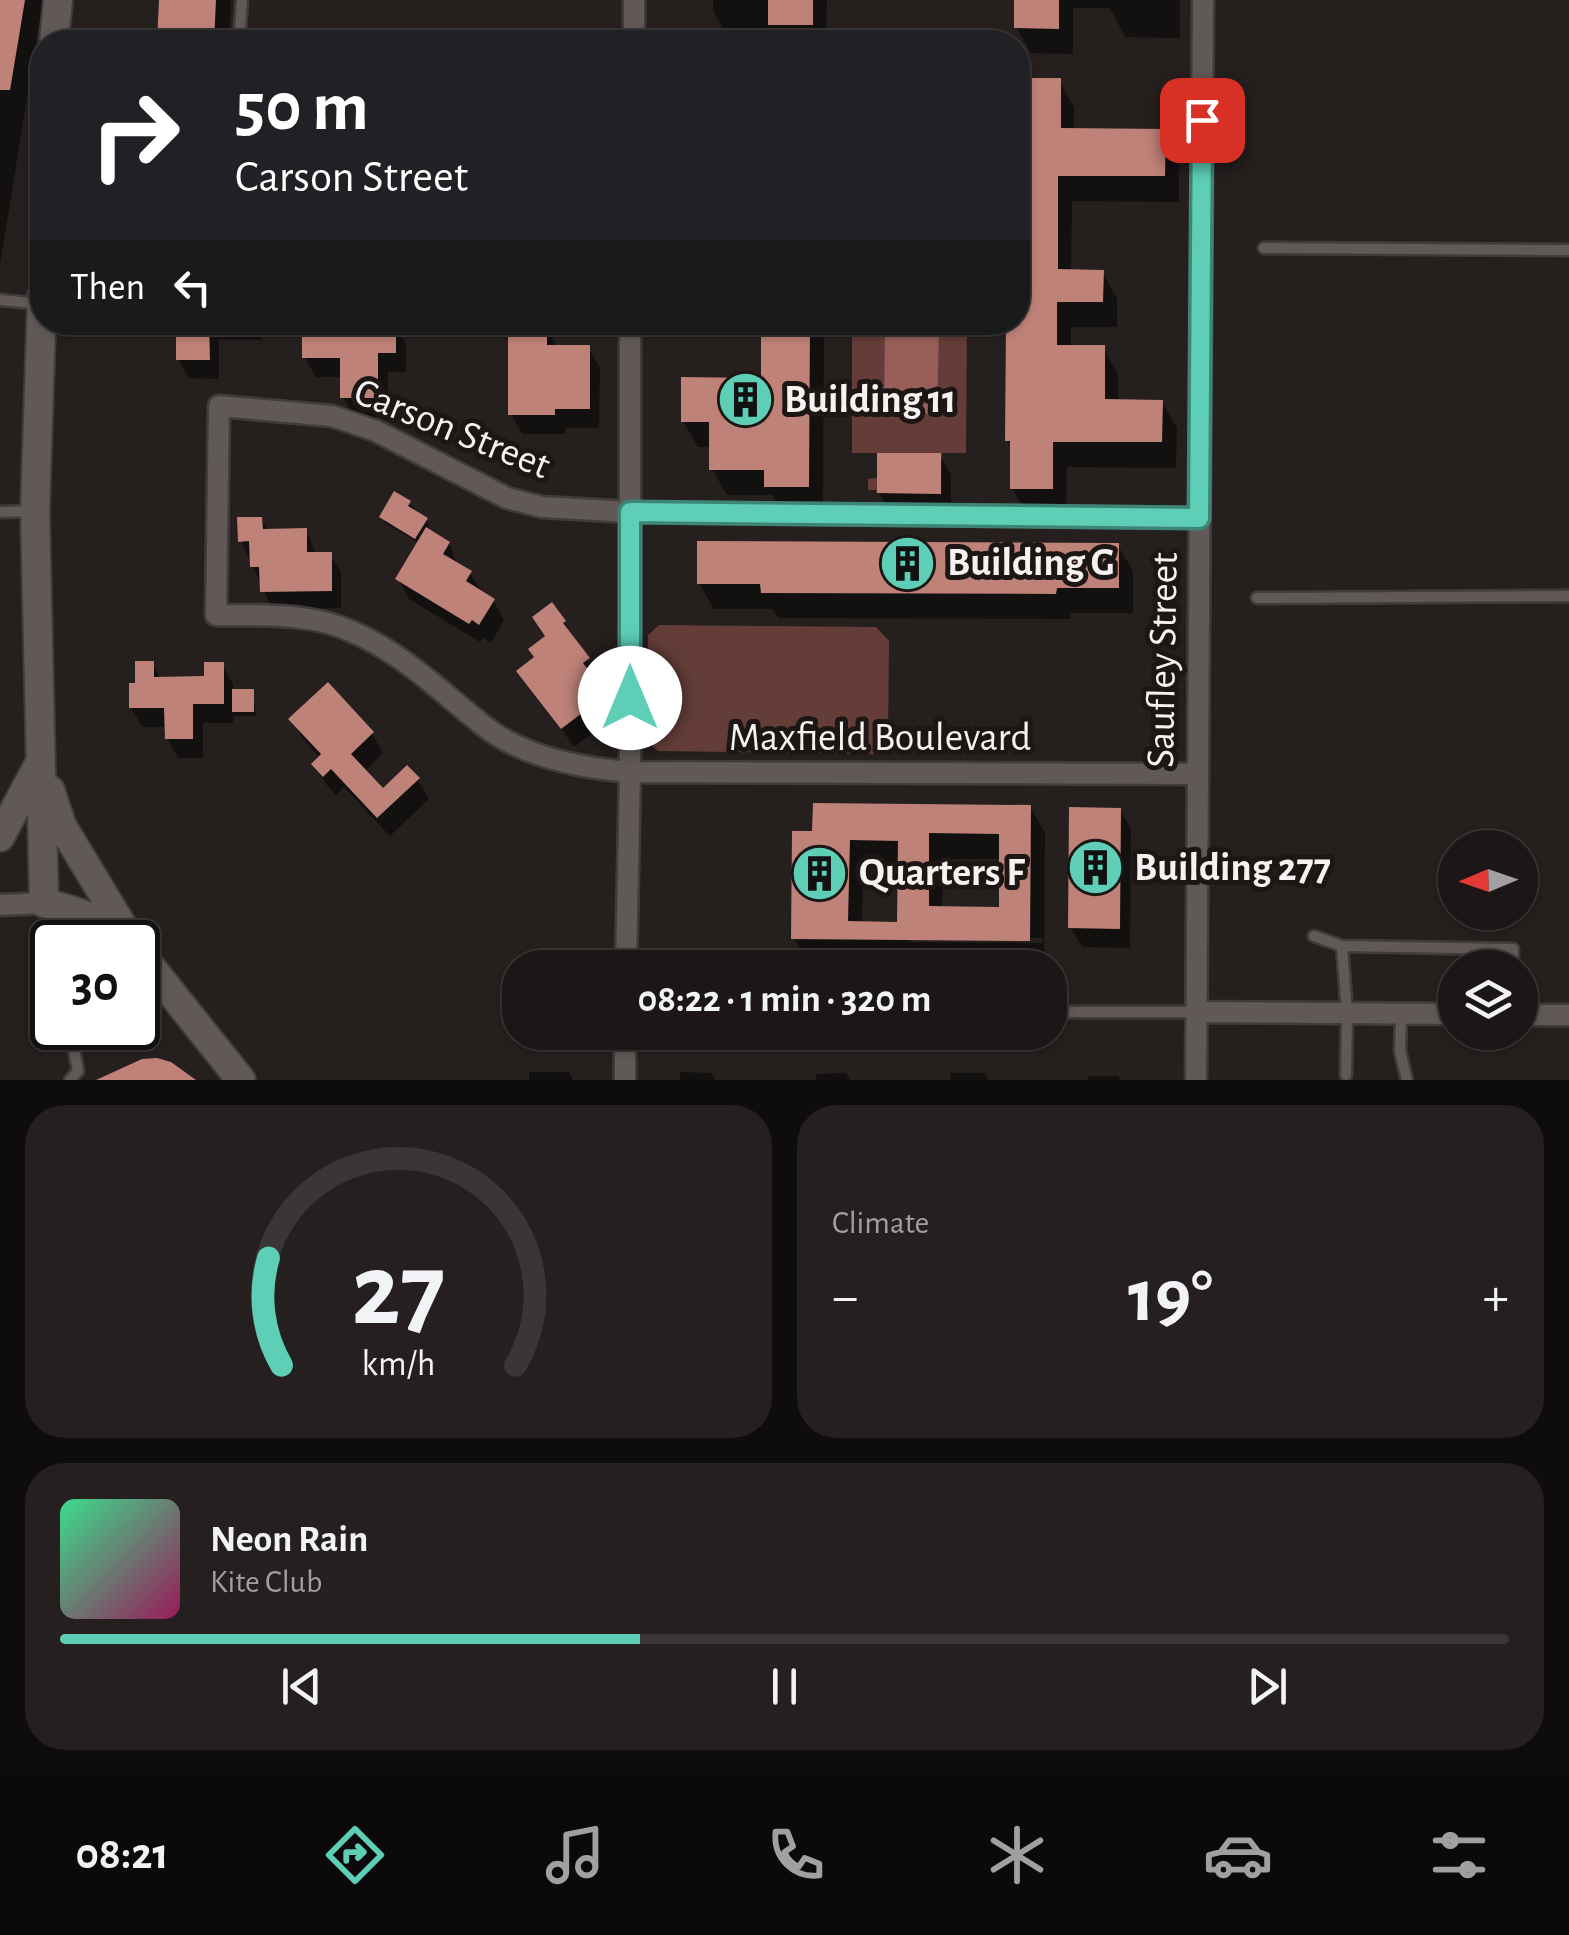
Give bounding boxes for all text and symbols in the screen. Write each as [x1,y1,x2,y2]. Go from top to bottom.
icon: right [70,70,200,200]
text: 50 m [235,73,369,143]
pin [1160,78,1245,163]
icon: arrive [1175,93,1230,148]
text: Carson Street [235,155,468,200]
icon: left [165,260,220,315]
text: Then [70,269,145,307]
building icon: Building 11 [715,370,775,430]
street label: Carson Street [348,372,556,486]
place label: Building 11 [784,380,956,420]
building icon: Building G [878,533,938,593]
place label: Building G [947,543,1115,583]
street label: Saufley Street [1141,552,1185,768]
position arrow [578,646,682,750]
street label: Maxfield Boulevard [729,718,1031,758]
north arrow [1438,830,1538,930]
map controls [1438,830,1538,1050]
building icon: Building 277 [1065,838,1125,898]
building icon: Quarters F [790,843,850,903]
place label: Building 277 [1134,848,1331,888]
place label: Quarters F [859,853,1025,893]
speed limit sign: 30 [30,920,160,1050]
button: layers [1438,950,1538,1050]
text: 08:22 · 1 min · 320 m [638,981,931,1019]
text: Climate [832,1207,929,1239]
text: 27 [352,1240,445,1344]
text: 19° [1128,1260,1213,1335]
text: − [832,1270,858,1325]
text: + [1483,1270,1509,1325]
text: km/h [362,1346,435,1382]
text: Neon Rain [210,1521,368,1559]
text: Kite Club [210,1566,322,1598]
icon: previous [274,1659,329,1714]
icon: pause [757,1659,812,1714]
icon: next [1240,1659,1295,1714]
icon: directions [320,1820,390,1890]
icon: music [540,1820,610,1890]
icon: phone [761,1820,831,1890]
icon: climate [982,1820,1052,1890]
icon: car [1203,1820,1273,1890]
icon: filters [1424,1820,1494,1890]
text: 08:21 [75,1832,169,1877]

